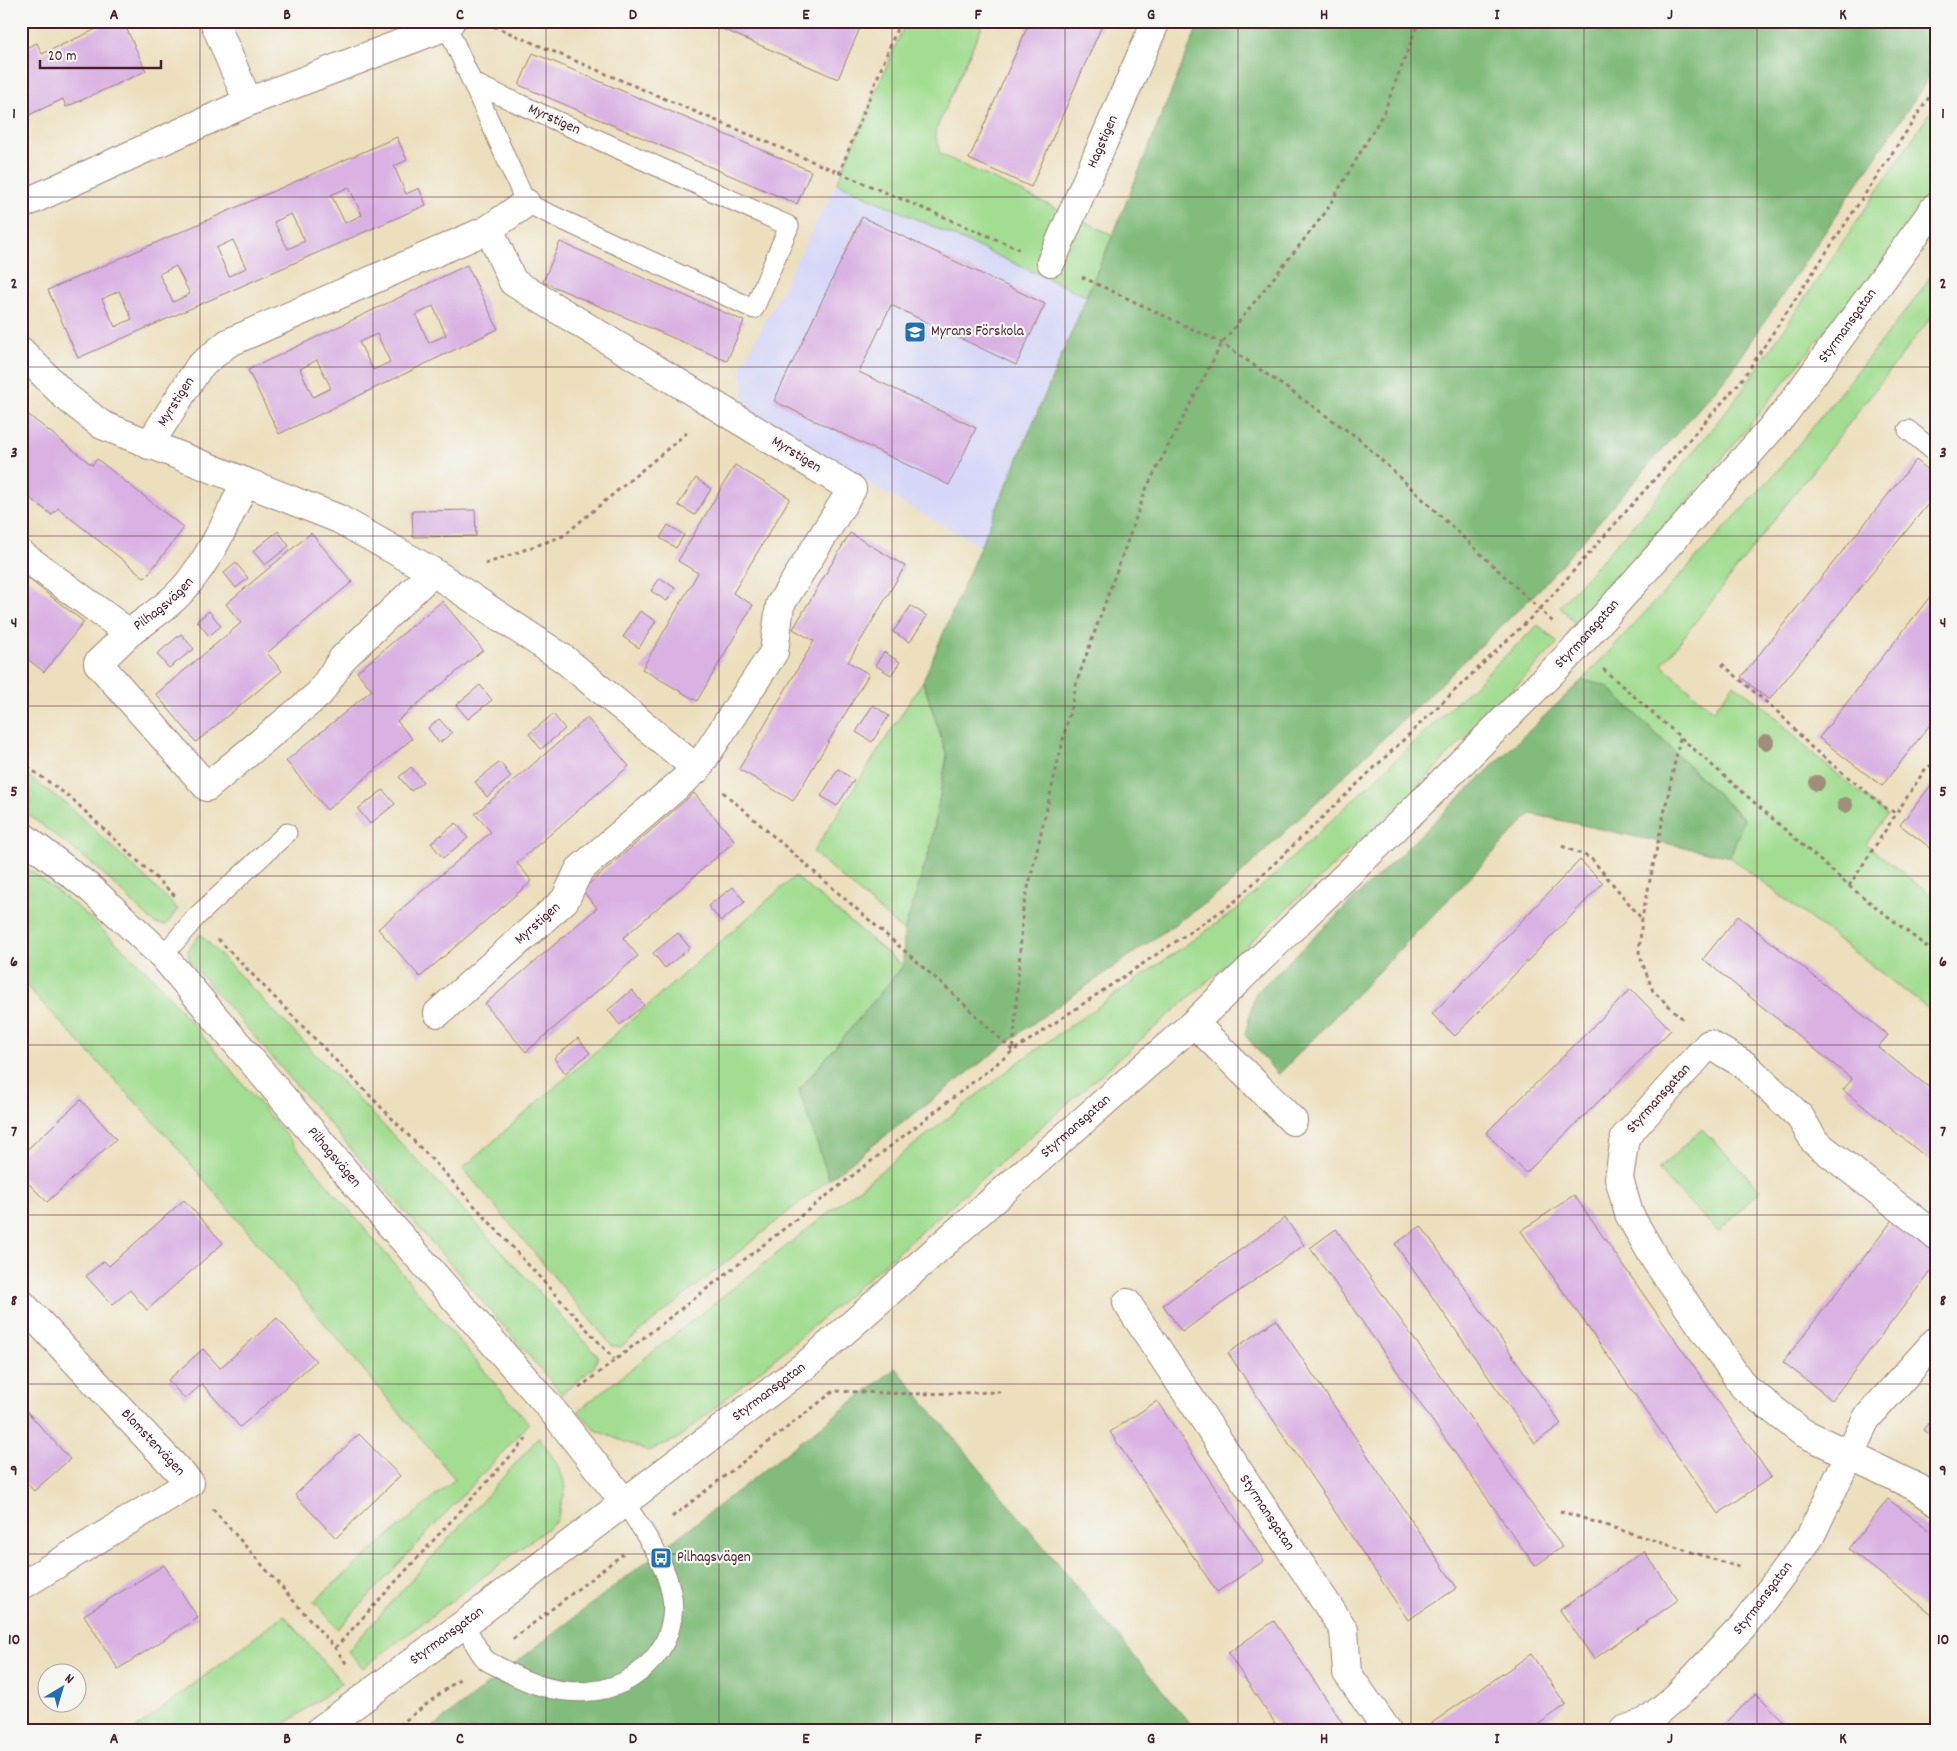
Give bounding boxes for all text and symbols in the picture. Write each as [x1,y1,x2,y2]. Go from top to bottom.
text: A [110,4,119,27]
text: B [283,4,291,27]
text: C [456,4,464,27]
text: D [629,4,638,27]
text: E [802,4,810,27]
text: F [974,4,982,27]
text: G [1147,4,1155,27]
text: H [1320,4,1328,27]
text: I [1495,4,1501,27]
text: J [1667,4,1673,27]
text: K [1839,4,1847,27]
scale bar [40,38,161,70]
text: 20 m [48,46,76,68]
street label: Myrstigen [524,99,584,141]
text: 1 [12,103,16,126]
text: 1 [1941,103,1945,126]
street label: Hagstigen [1082,112,1125,172]
text: 2 [11,273,18,296]
text: 2 [1940,273,1947,296]
street label: Styrmansgatan [1813,284,1883,368]
school or university icon: Myrans Förskola [903,320,927,344]
place label: Myrans Förskola [931,321,1025,343]
street label: Myrstigen [152,373,201,431]
street label: Myrstigen [767,431,825,479]
text: 3 [10,442,18,465]
text: 3 [1939,442,1947,465]
street label: Pilhagsvägen [129,573,200,637]
street label: Styrmansgatan [1550,595,1625,674]
text: 4 [11,612,17,635]
text: 4 [1940,612,1946,635]
text: 5 [10,781,18,804]
text: 5 [1939,781,1947,804]
street label: Myrstigen [510,897,566,950]
text: 6 [10,951,18,974]
text: 6 [1939,951,1947,974]
street label: Styrmansgatan [1622,1059,1696,1139]
street label: Styrmansgatan [1036,1090,1116,1164]
text: 7 [11,1121,17,1144]
text: 7 [1940,1121,1946,1144]
street label: Pilhagsvägen [301,1122,366,1193]
text: 8 [11,1290,18,1313]
text: 8 [1940,1290,1947,1313]
street label: Styrmansgatan [728,1357,811,1428]
street label: Blomstervägen [115,1404,190,1482]
text: 9 [10,1460,18,1483]
text: 9 [1939,1460,1947,1483]
street label: Styrmansgatan [1233,1470,1300,1556]
bus stop icon: Pilhagsvägen [649,1546,673,1570]
place label: Pilhagsvägen [677,1547,751,1569]
street label: Styrmansgatan [1728,1557,1799,1641]
street label: Styrmansgatan [405,1601,489,1671]
text: 10 [8,1629,20,1652]
text: 10 [1937,1629,1949,1652]
north arrow [38,1664,88,1714]
text: N [60,1669,78,1689]
text: A [110,1728,119,1751]
text: B [283,1728,291,1751]
text: C [456,1728,464,1751]
text: D [629,1728,638,1751]
text: E [802,1728,810,1751]
text: F [974,1728,982,1751]
text: G [1147,1728,1155,1751]
text: H [1320,1728,1328,1751]
text: I [1495,1728,1501,1751]
text: J [1667,1728,1673,1751]
text: K [1839,1728,1847,1751]

